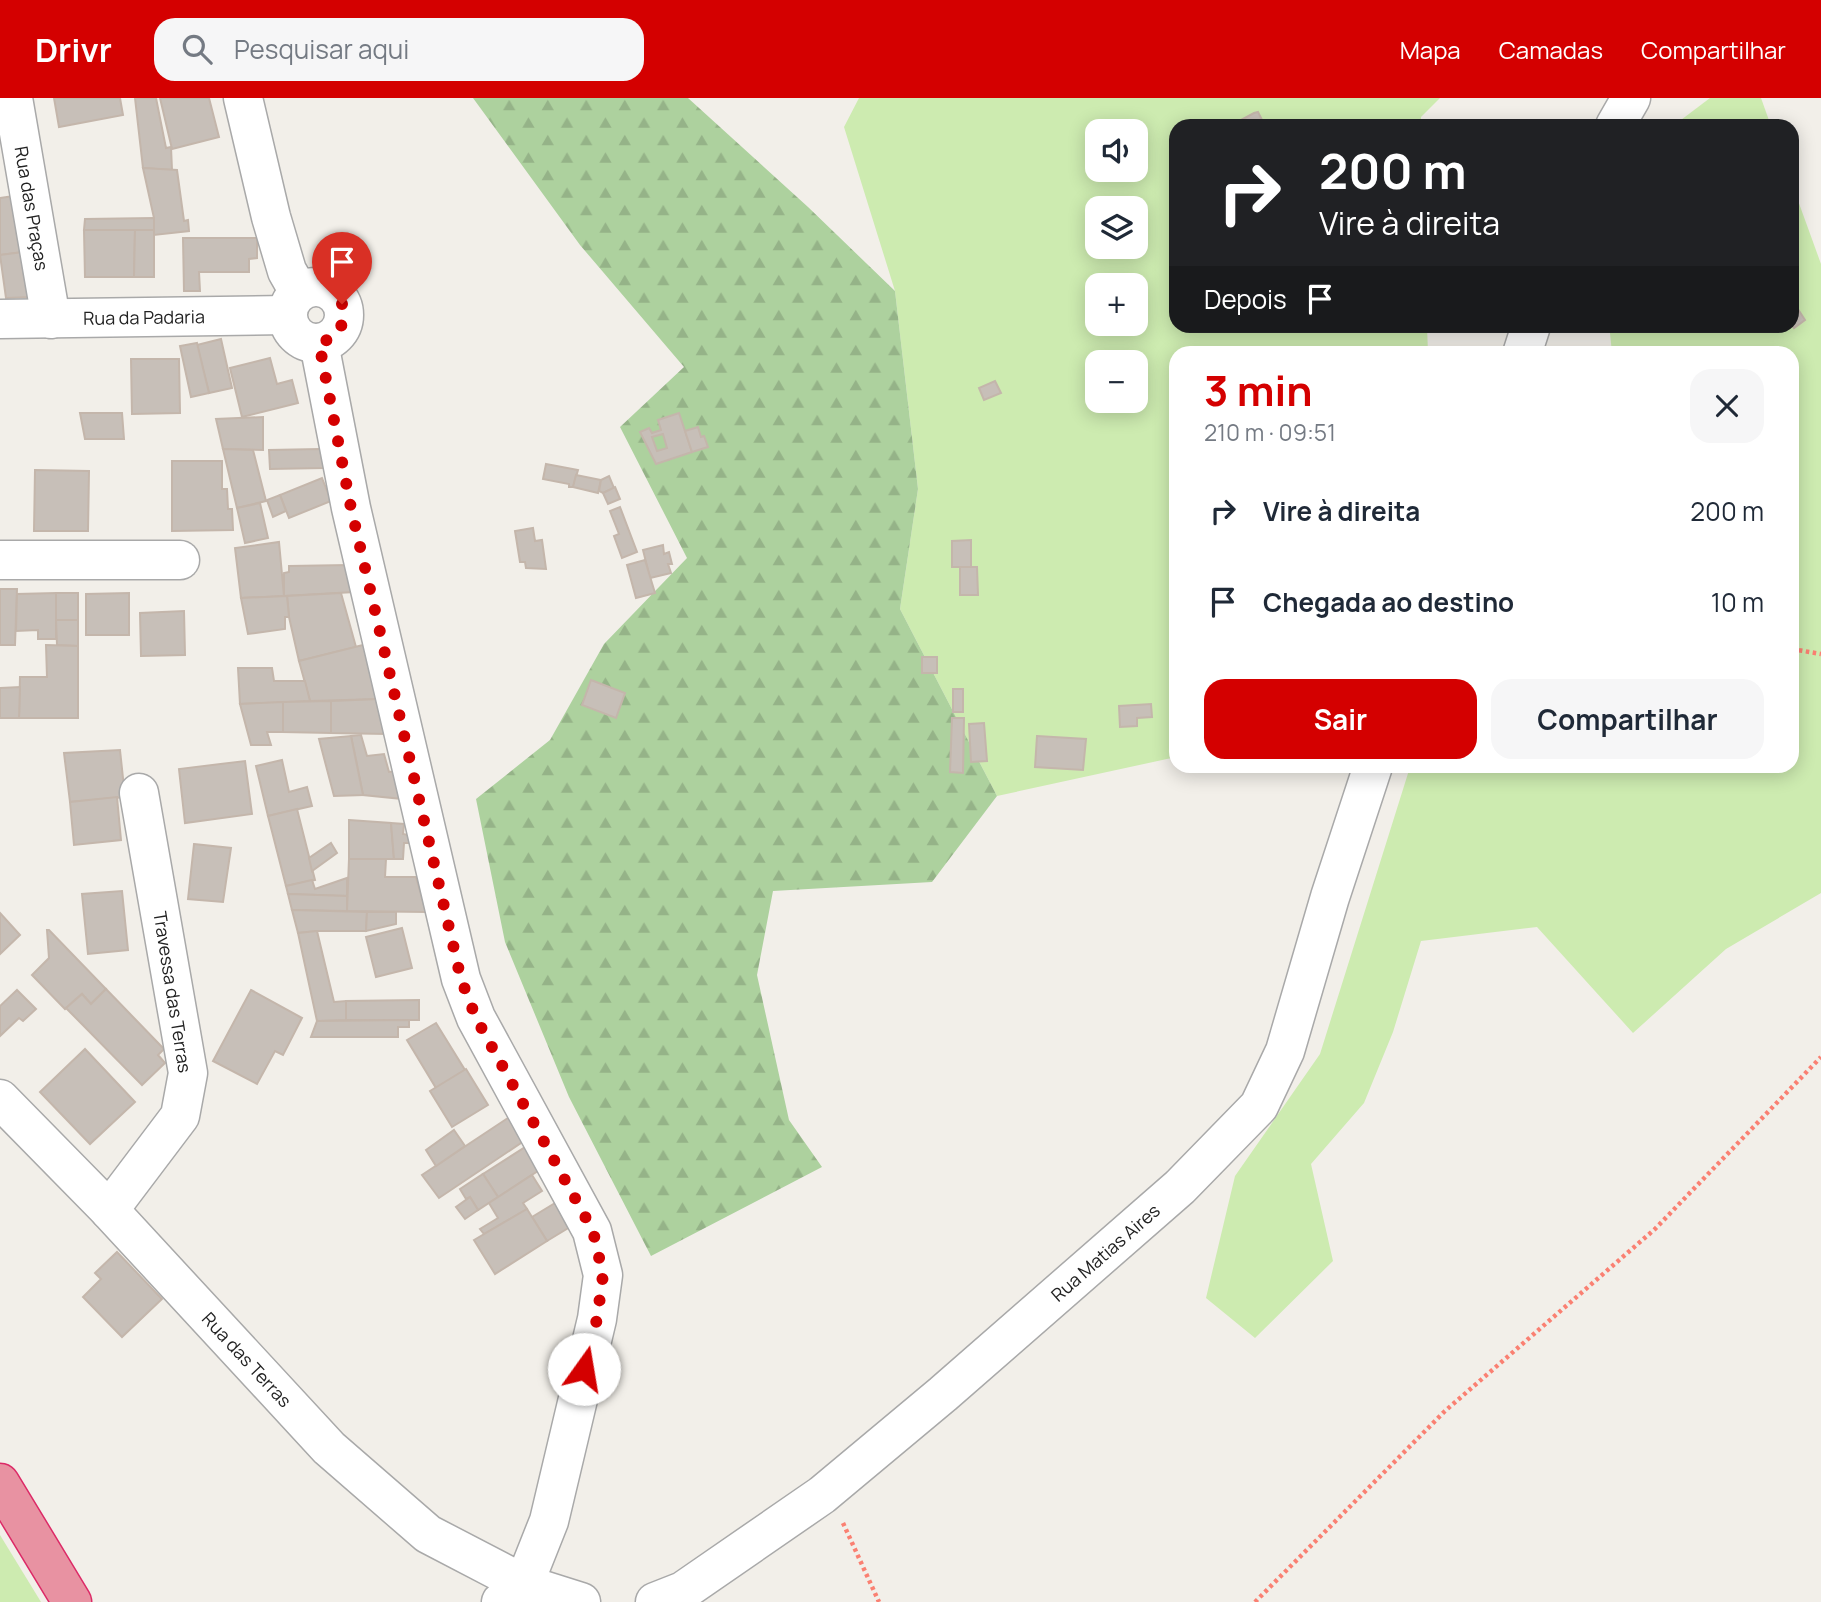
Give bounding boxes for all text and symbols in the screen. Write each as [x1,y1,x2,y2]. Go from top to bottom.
search box [154,18,644,81]
text: Drivr [35,27,112,72]
icon: search [178,30,216,68]
text: Pesquisar aqui [234,31,409,67]
text: Mapa [1400,33,1461,66]
text: Camadas [1499,33,1603,66]
text: Compartilhar [1641,33,1786,66]
map controls [1085,119,1148,413]
button: sound [1085,119,1148,182]
text: 200 m [1319,137,1467,204]
street label: Rua das Praças [9,144,54,272]
icon: right [1204,147,1295,238]
button: layers [1085,196,1148,259]
text: Vire à direita [1319,201,1500,245]
pin [312,232,372,304]
icon: arrive [323,243,361,281]
button: + [1085,273,1148,336]
icon: arrive [1301,280,1339,318]
text: Depois [1204,281,1287,317]
street label: Rua da Padaria [83,304,205,330]
button: − [1085,350,1148,413]
text: 3 min [1204,361,1313,419]
button: close [1690,369,1764,443]
text: 210 m · 09:51 [1204,416,1336,448]
icon: right [1204,492,1242,530]
text: Vire à direita [1263,493,1420,529]
text: 200 m [1690,493,1764,529]
icon: arrive [1204,583,1242,621]
text: Chegada ao destino [1263,584,1514,620]
text: 10 m [1711,584,1764,620]
button: Sair [1204,679,1477,759]
button: Compartilhar [1491,679,1764,759]
street label: Travessa das Terras [148,910,198,1074]
street label: Rua Matias Aires [1046,1198,1165,1306]
street label: Rua das Terras [197,1307,297,1412]
position arrow [547,1332,621,1406]

